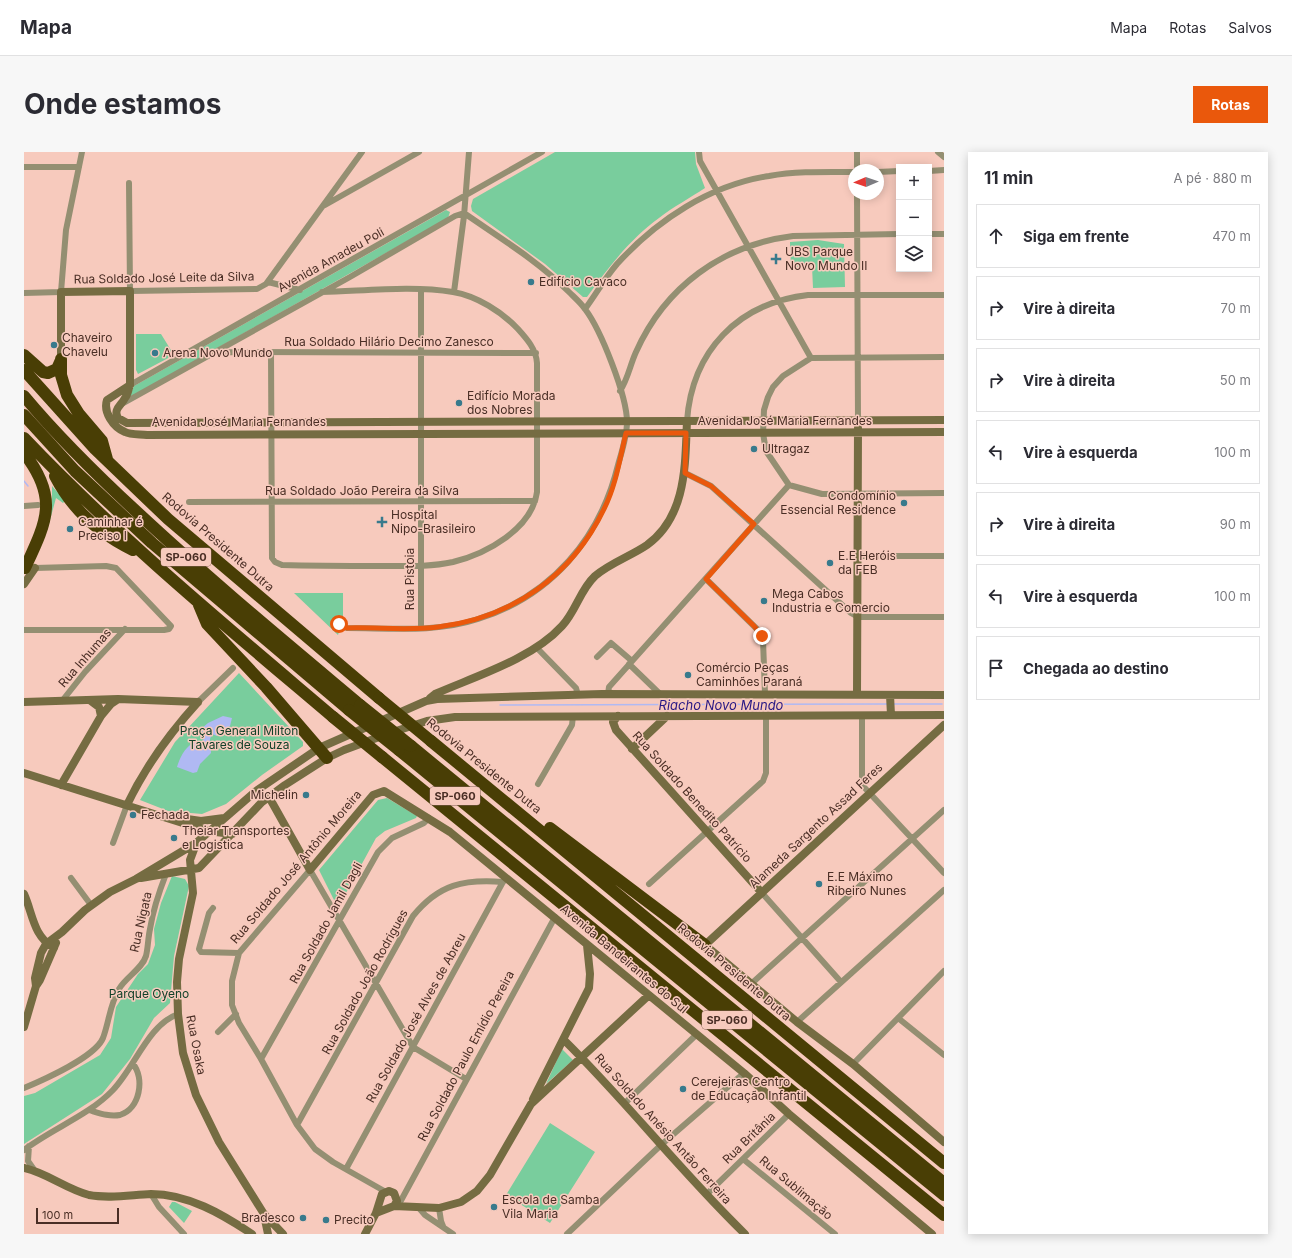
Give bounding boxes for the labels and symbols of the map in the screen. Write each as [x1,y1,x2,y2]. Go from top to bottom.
north arrow [848,164,884,200]
street label: Avenida Amadeu Poli [275,224,387,295]
place label: UBS Parque Novo Mundo II [785,244,867,273]
marker: UBS Parque Novo Mundo II [770,253,782,265]
street label: Rua Soldado José Leite da Silva [73,268,255,287]
place label: Edifício Cavaco [539,274,627,289]
marker: Edifício Cavaco [526,277,536,287]
place label: Chaveiro Chavelu [62,330,112,359]
street label: Rua Soldado Hilário Decimo Zanesco [284,334,494,349]
marker: Chaveiro Chavelu [49,340,59,350]
place label: Arena Novo Mundo [163,345,272,360]
marker: Arena Novo Mundo [150,348,160,358]
place label: Edifício Morada dos Nobres [467,388,556,417]
marker: Edifício Morada dos Nobres [454,398,464,408]
street label: Avenida José Maria Fernandes [698,413,872,428]
street label: Avenida José Maria Fernandes [152,414,326,429]
place label: Ultragaz [762,441,810,456]
marker: Ultragaz [749,444,759,454]
street label: Rua Soldado João Pereira da Silva [265,483,459,498]
place label: Condomínio Essencial Residence [780,488,896,517]
street label: Rodovia Presidente Dutra [159,489,277,594]
marker: Condomínio Essencial Residence [899,498,909,508]
place label: Hospital Nipo-Brasileiro [391,507,476,536]
place label: Caminhar é Preciso I [78,514,143,543]
marker: Hospital Nipo-Brasileiro [376,516,388,528]
marker: Caminhar é Preciso I [65,524,75,534]
road number: SP-060 [161,548,211,566]
street label: Rua Pistoia [402,548,417,610]
place label: E.E Heróis da FEB [838,548,896,577]
marker: E.E Heróis da FEB [825,558,835,568]
place label: Mega Cabos Industria e Comercio [772,586,890,615]
marker: Mega Cabos Industria e Comercio [759,596,769,606]
route start [330,615,348,633]
street label: Rua Inhumas [55,625,114,690]
route end [753,627,771,645]
place label: Comércio Peças Caminhões Paraná [696,660,803,689]
marker: Comércio Peças Caminhões Paraná [683,670,693,680]
water label: Riacho Novo Mundo [659,697,784,713]
street label: Rodovia Presidente Dutra [424,715,545,817]
park label: Praça General Milton Tavares de Souza [180,723,298,752]
street label: Rua Soldado Benedito Patrício [630,728,755,865]
street label: Alameda Sargento Assad Feres [746,760,886,892]
street label: Rua Soldado José Antônio Moreira [227,787,364,947]
place label: Michelin [250,787,298,802]
road number: SP-060 [430,787,480,805]
marker: Michelin [301,790,311,800]
place label: Fechada [141,807,189,822]
marker: Fechada [128,810,138,820]
place label: Theiar Transportes e Logistica [182,823,290,852]
marker: Theiar Transportes e Logistica [169,833,179,843]
street label: Rua Soldado Jamil Dagli [286,859,365,986]
place label: E.E Máximo Ribeiro Nunes [827,869,906,898]
marker: E.E Máximo Ribeiro Nunes [814,879,824,889]
street label: Rua Nigata [126,890,155,954]
street label: Avenida Bandeirantes do Sul [558,901,691,1016]
street label: Rua Soldado João Rodrigues [318,907,411,1057]
street label: Rodovia Presidente Dutra [675,920,794,1024]
street label: Rua Soldado José Alves de Abreu [363,930,469,1105]
street label: Rua Soldado Paulo Emídio Pereira [414,968,517,1144]
park label: Parque Oyeno [109,986,189,1001]
road number: SP-060 [702,1011,752,1029]
street label: Rua Osaka [183,1014,210,1076]
street label: Rua Soldado Anésio Antão Ferreira [592,1050,735,1207]
place label: Cerejeiras Centro de Educação Infantil [691,1074,807,1103]
marker: Cerejeiras Centro de Educação Infantil [678,1084,688,1094]
street label: Rua Britânia [719,1109,778,1167]
street label: Rua Sublimação [757,1153,836,1223]
place label: Escola de Samba Vila Maria [502,1192,600,1221]
marker: Escola de Samba Vila Maria [489,1202,499,1212]
scale bar [36,1206,119,1225]
place label: Bradesco [241,1210,295,1225]
place label: Precito [334,1212,374,1227]
marker: Bradesco [298,1213,308,1223]
marker: Precito [321,1215,331,1225]

